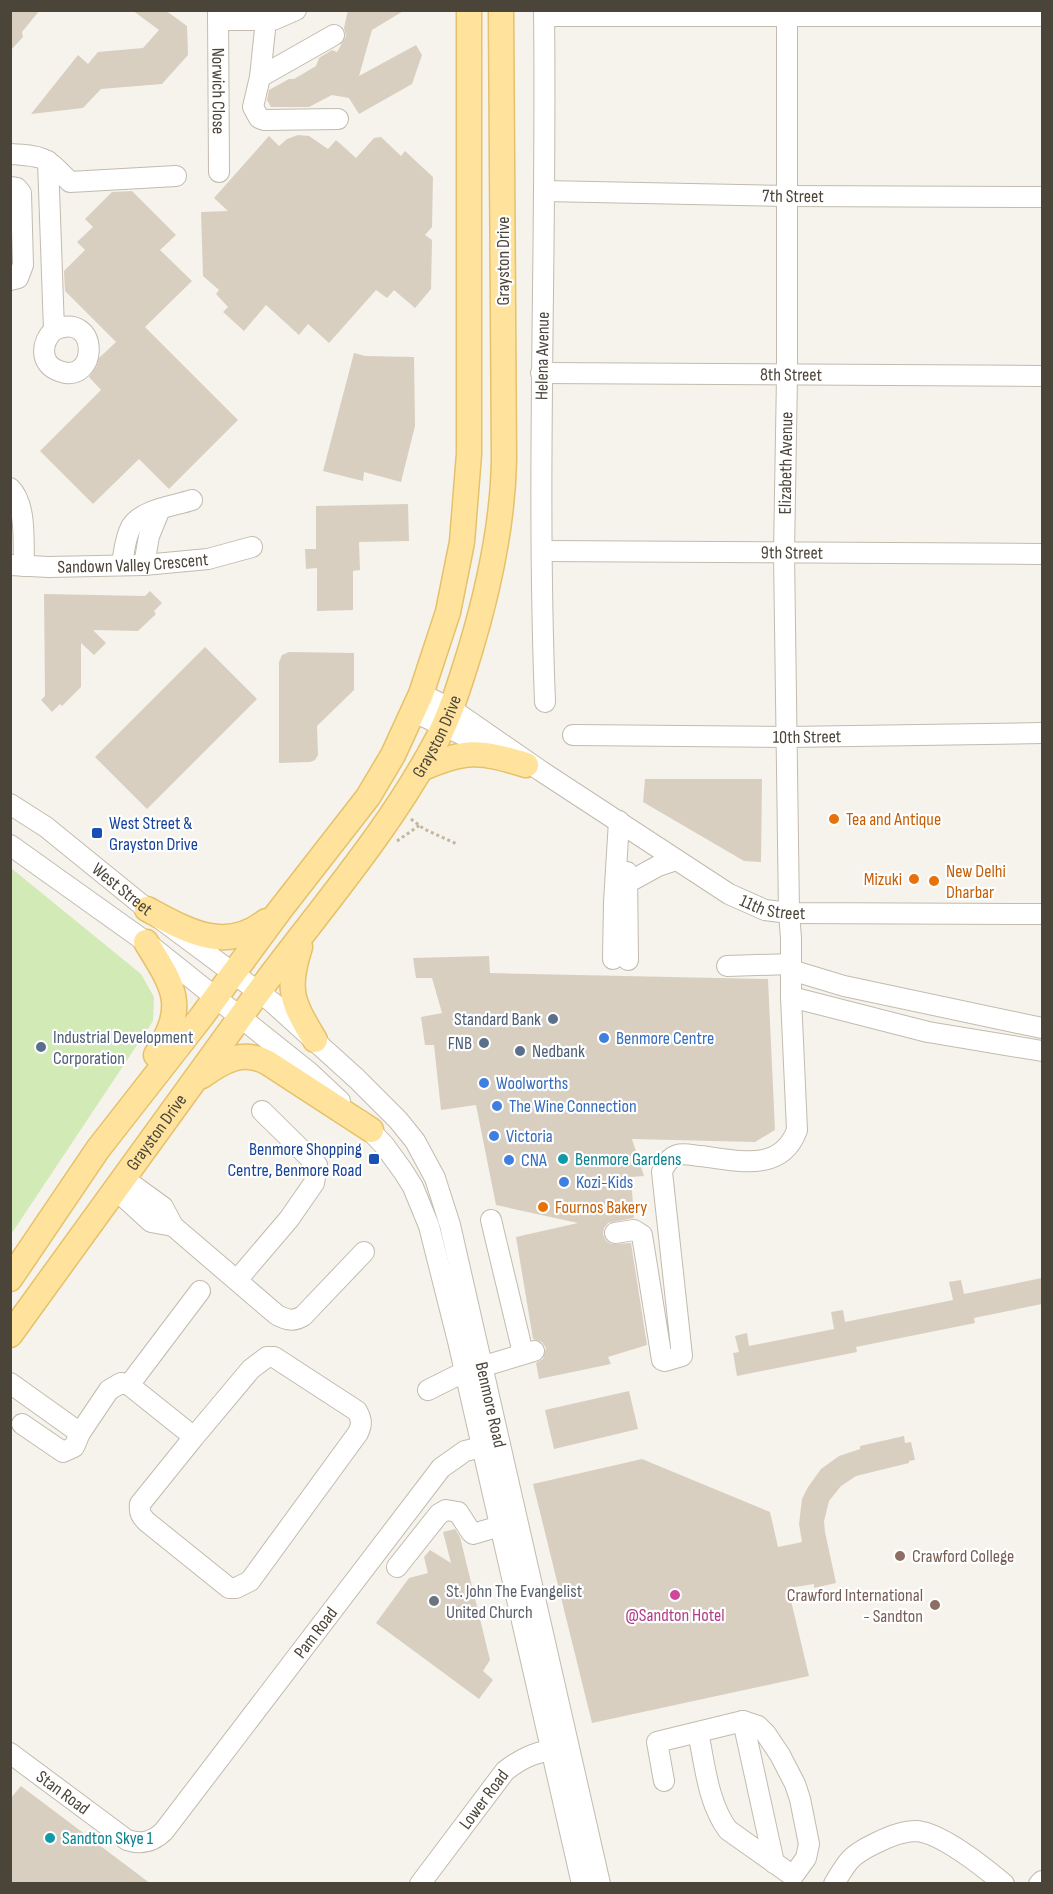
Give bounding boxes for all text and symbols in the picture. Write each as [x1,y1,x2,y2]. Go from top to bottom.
street label: Norwich Close [207,48,229,134]
street label: 7th Street [762,185,824,207]
street label: Grayston Drive [493,217,514,305]
street label: Helena Avenue [531,312,554,400]
street label: 8th Street [760,364,823,386]
street label: Elizabeth Avenue [775,412,797,515]
street label: 9th Street [761,542,824,564]
street label: Sandown Valley Crescent [57,549,210,578]
street label: Grayston Drive [408,693,466,782]
street label: 10th Street [773,726,842,748]
place label: Tea and Antique [846,809,941,830]
marker: Tea and Antique [827,812,841,826]
place label: West Street & Grayston Drive [109,813,198,855]
marker: West Street & Grayston Drive [90,826,104,840]
street label: West Street [88,859,157,920]
place label: New Delhi Dharbar [946,861,1006,903]
place label: Mizuki [864,869,902,890]
marker: Mizuki [907,872,921,886]
marker: New Delhi Dharbar [927,874,941,888]
street label: 11th Street [737,890,806,924]
place label: Standard Bank [454,1009,541,1030]
marker: Standard Bank [546,1012,560,1026]
place label: Industrial Development Corporation [53,1027,194,1069]
place label: Benmore Centre [616,1028,714,1049]
marker: Benmore Centre [597,1031,611,1045]
place label: FNB [448,1033,472,1054]
marker: FNB [477,1036,491,1050]
marker: Industrial Development Corporation [34,1040,48,1054]
place label: Nedbank [532,1041,585,1062]
marker: Nedbank [513,1044,527,1058]
place label: Woolworths [496,1073,568,1094]
marker: Woolworths [477,1076,491,1090]
street label: Grayston Drive [122,1090,191,1175]
place label: The Wine Connection [509,1096,637,1117]
marker: The Wine Connection [490,1099,504,1113]
place label: Victoria [506,1126,553,1147]
marker: Victoria [487,1129,501,1143]
place label: Benmore Shopping Centre, Benmore Road [228,1139,362,1181]
place label: Benmore Gardens [575,1149,682,1170]
place label: CNA [521,1150,547,1171]
marker: Benmore Shopping Centre, Benmore Road [367,1152,381,1166]
marker: Benmore Gardens [556,1152,570,1166]
marker: CNA [502,1153,516,1167]
place label: Kozi-Kids [576,1172,633,1193]
marker: Kozi-Kids [557,1175,571,1189]
place label: Fournos Bakery [555,1197,647,1218]
marker: Fournos Bakery [536,1200,550,1214]
street label: Benmore Road [471,1360,510,1450]
place label: Crawford College [912,1546,1014,1567]
marker: Crawford College [893,1549,907,1563]
place label: St. John The Evangelist United Church [446,1581,583,1623]
place label: Crawford International - Sandton [787,1585,923,1627]
marker: @Sandton Hotel [668,1588,682,1602]
marker: St. John The Evangelist United Church [427,1594,441,1608]
marker: Crawford International - Sandton [928,1598,942,1612]
street label: Pam Road [290,1603,342,1662]
place label: @Sandton Hotel [625,1605,725,1626]
street label: Stan Road [32,1766,93,1819]
street label: Lower Road [455,1766,513,1834]
place label: Sandton Skye 1 [62,1828,154,1849]
marker: Sandton Skye 1 [43,1831,57,1845]

